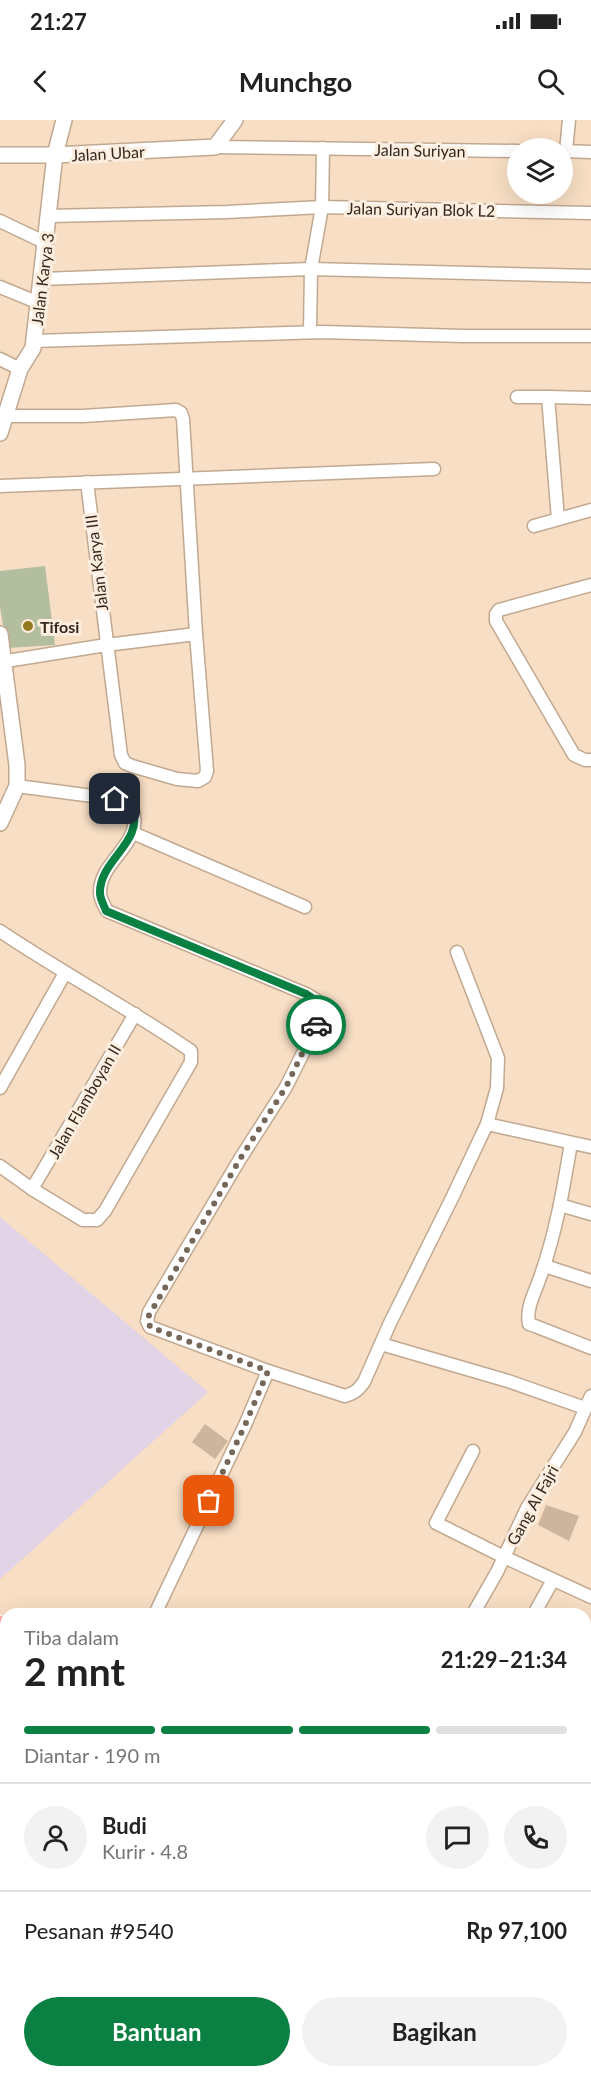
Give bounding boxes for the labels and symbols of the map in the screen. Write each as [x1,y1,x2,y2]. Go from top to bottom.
street label: Jalan Suriyan [374,140,466,160]
street label: Jalan Ubar [71,142,145,164]
street label: Jalan Suriyan Blok L2 [347,198,495,220]
street label: Jalan Karya 3 [27,232,57,326]
street label: Jalan Karya III [81,514,111,612]
place label: Tifosi [40,617,79,636]
marker: Tifosi [21,619,35,633]
pin [89,773,140,824]
courier [286,995,346,1055]
street label: Jalan Flamboyan II [44,1040,124,1162]
street label: Gang Al Fajri [502,1462,562,1548]
pin [183,1475,234,1526]

